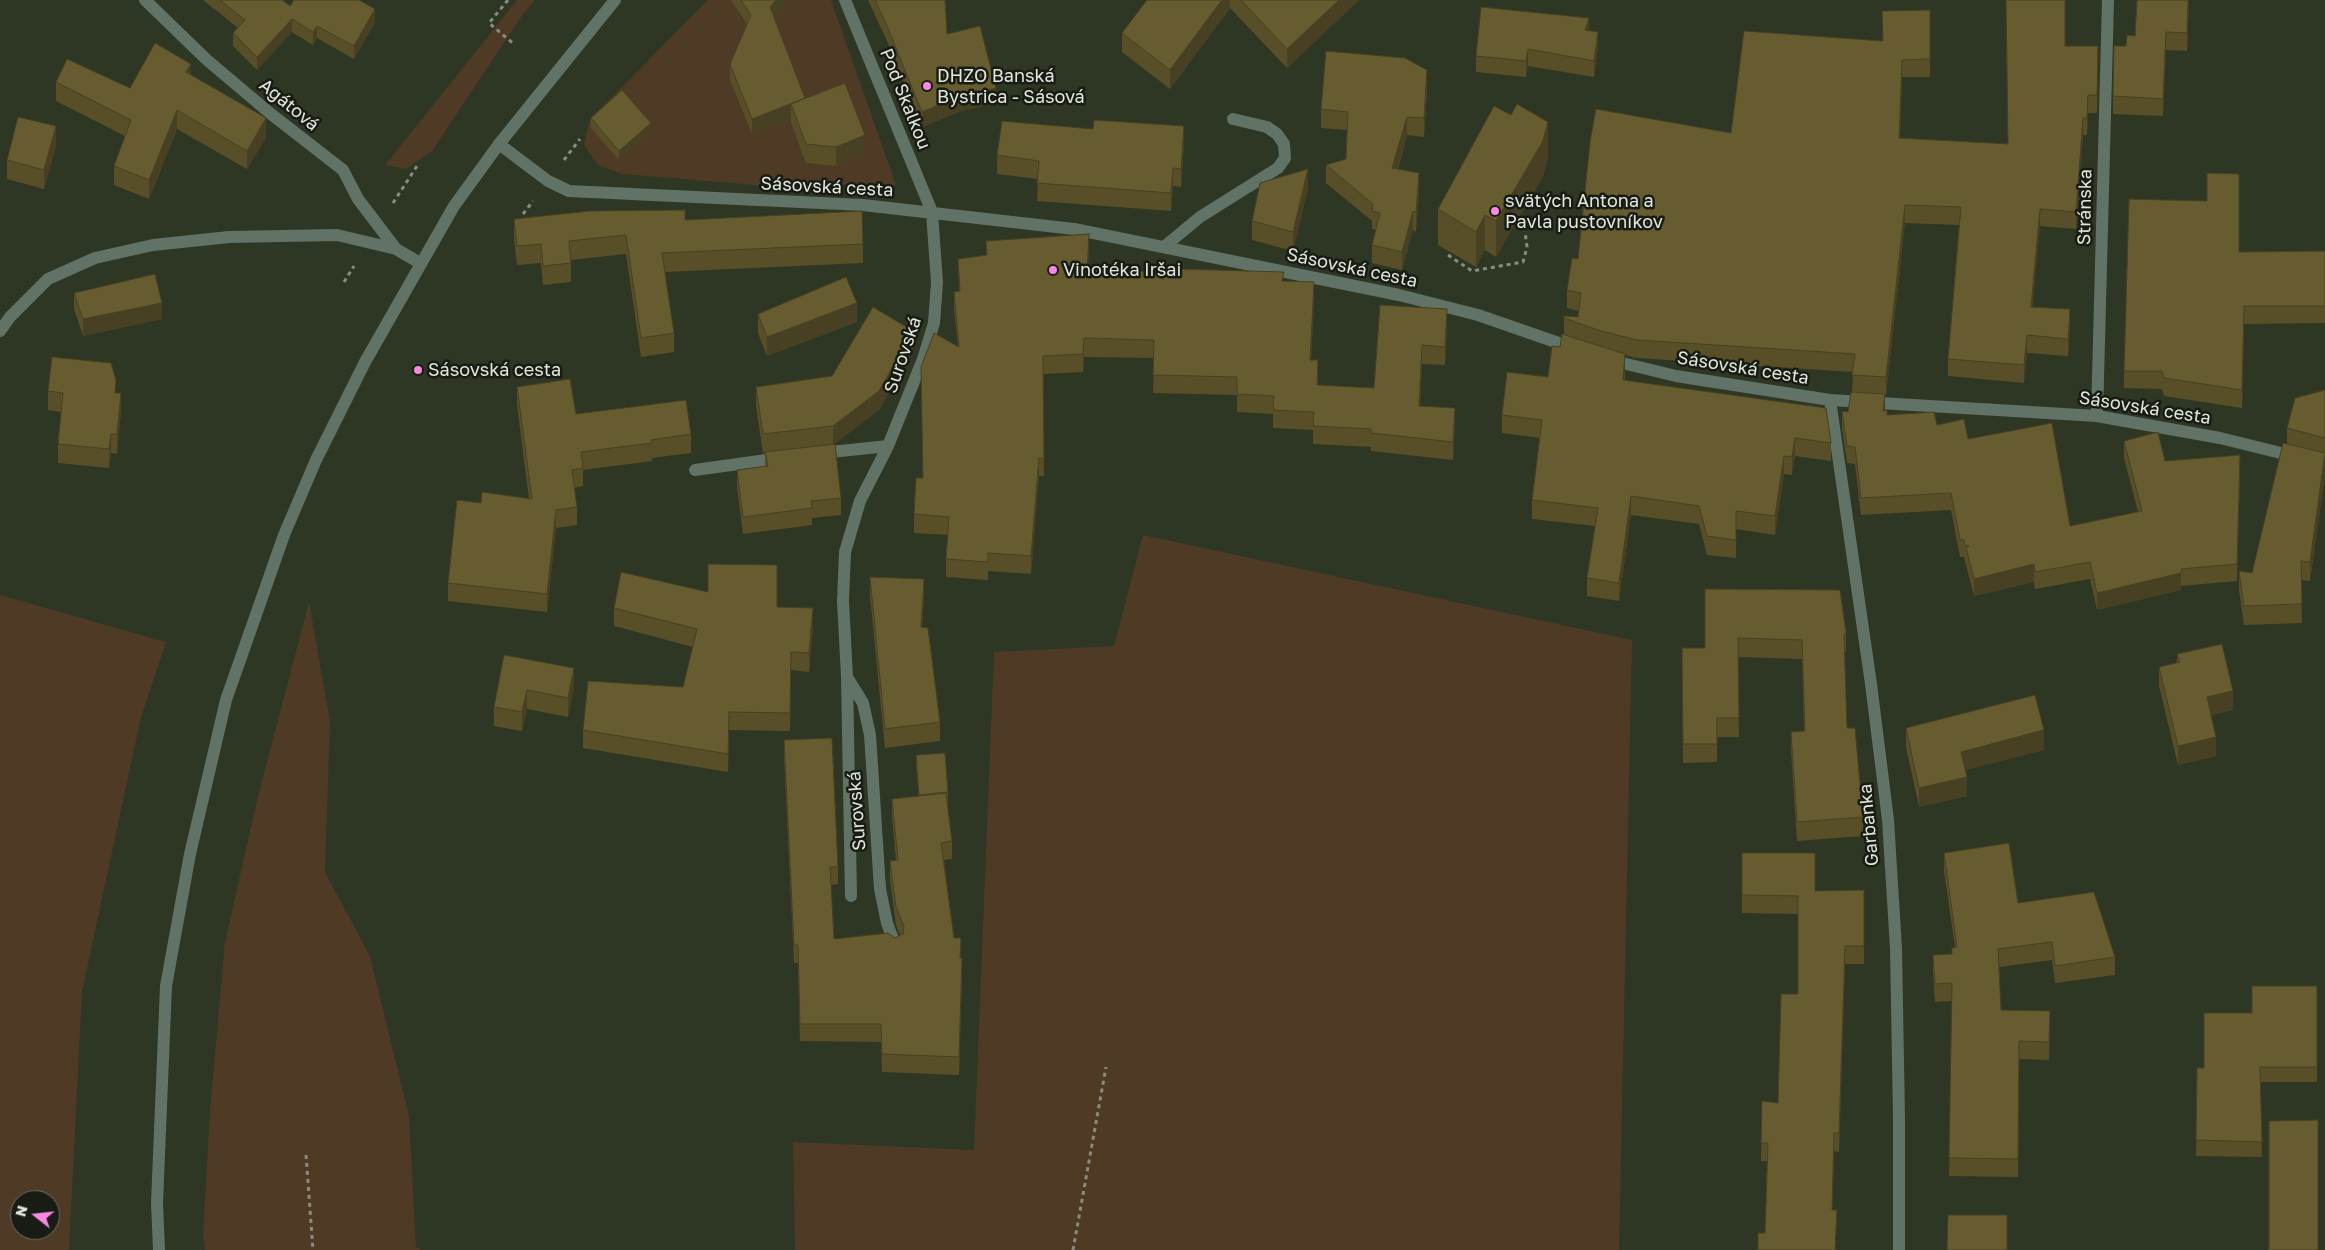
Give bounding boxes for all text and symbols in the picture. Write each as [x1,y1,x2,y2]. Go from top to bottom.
street label: Pod Skalkou [875,45,935,153]
place label: DHZO Banská Bystrica - Sásová [937,65,1085,108]
street label: Agátová [255,74,323,136]
marker: DHZO Banská Bystrica - Sásová [921,80,933,92]
street label: Stránska [2074,169,2096,245]
street label: Sásovská cesta [760,173,894,201]
place label: svätých Antona a Pavla pustovníkov [1505,190,1663,232]
marker: svätých Antona a Pavla pustovníkov [1489,205,1501,217]
street label: Sásovská cesta [1285,244,1419,292]
place label: Vinotéka Iršai [1063,259,1181,281]
marker: Vinotéka Iršai [1047,264,1059,276]
street label: Surovská [880,314,926,396]
street label: Sásovská cesta [1676,347,1810,389]
place label: Sásovská cesta [428,359,561,381]
marker: Sásovská cesta [412,364,424,376]
street label: Sásovská cesta [2078,387,2212,429]
street label: Surovská [843,771,871,851]
street label: Garbanka [1855,783,1883,867]
north arrow [10,1190,60,1240]
text: N [11,1204,31,1218]

